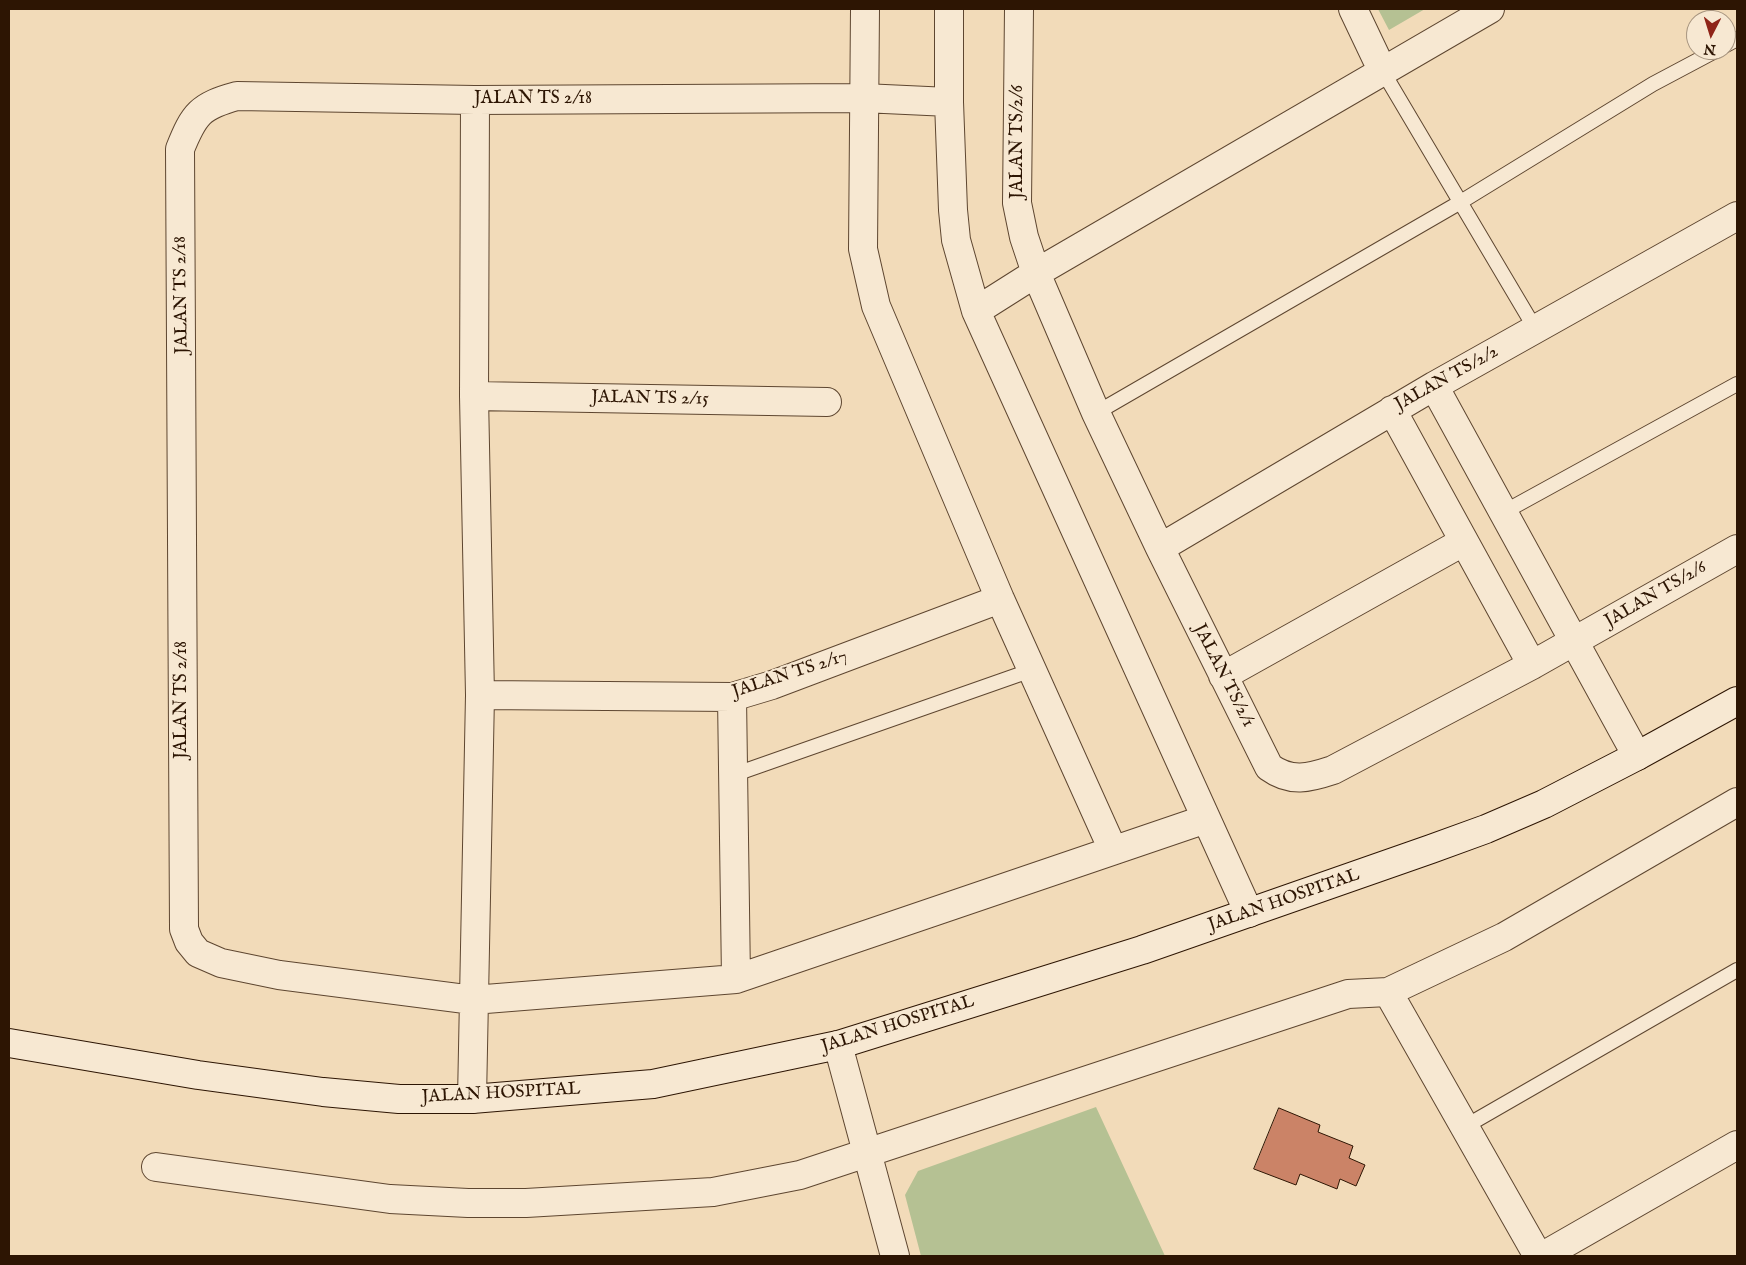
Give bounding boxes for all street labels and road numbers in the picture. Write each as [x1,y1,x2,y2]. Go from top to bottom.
street label: JALAN TS/2/6 [1007,85,1029,199]
street label: JALAN TS 2/18 [474,88,592,110]
street label: JALAN TS 2/18 [170,236,194,354]
street label: JALAN TS/2/2 [1392,342,1502,416]
street label: JALAN TS 2/15 [591,387,709,411]
street label: JALAN TS/2/6 [1601,557,1711,633]
street label: JALAN TS/2/1 [1188,621,1258,731]
street label: JALAN TS 2/18 [171,641,193,759]
street label: JALAN TS 2/17 [730,646,850,704]
street label: JALAN HOSPITAL [1205,865,1363,937]
street label: JALAN HOSPITAL [819,991,977,1059]
street label: JALAN HOSPITAL [421,1079,581,1109]

